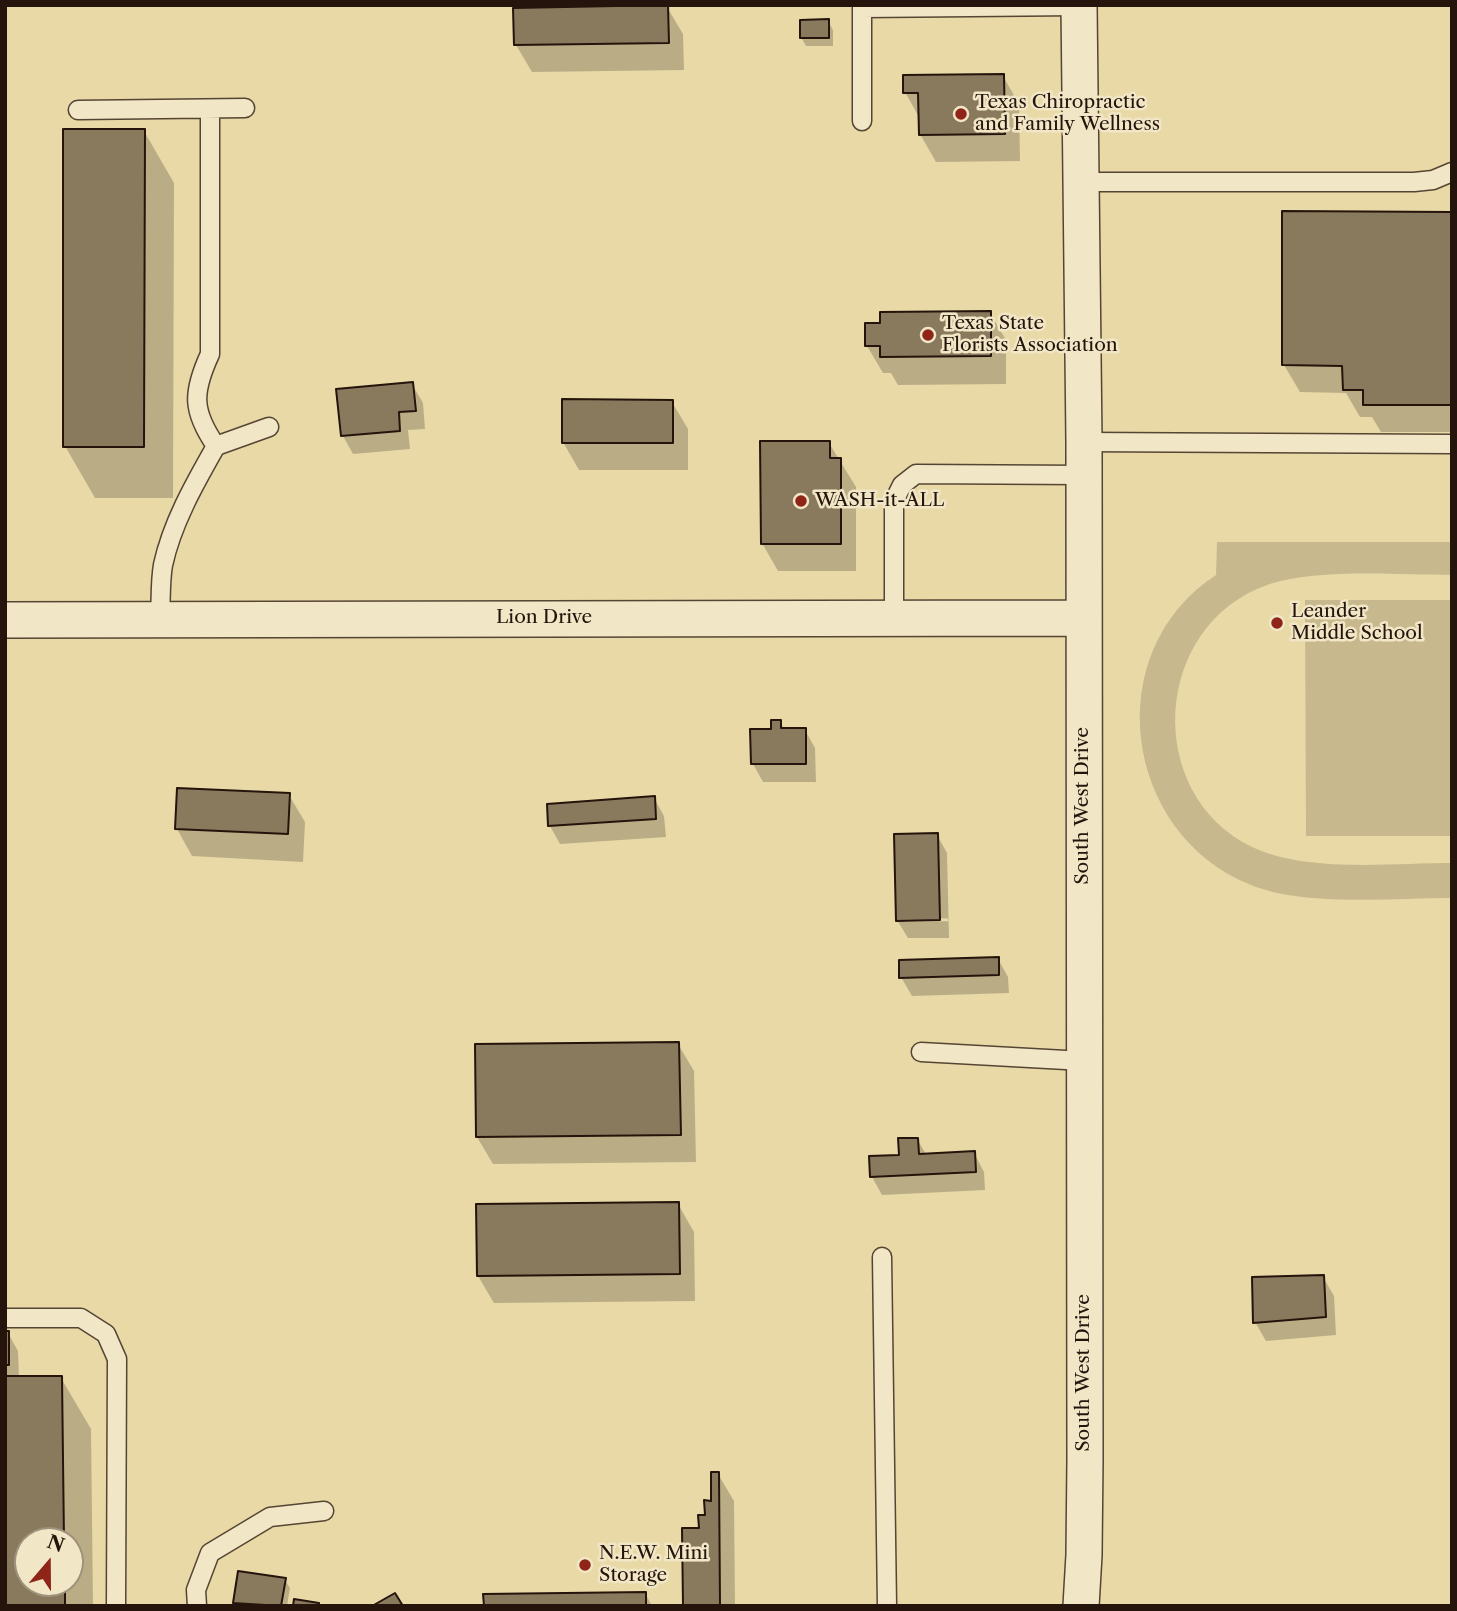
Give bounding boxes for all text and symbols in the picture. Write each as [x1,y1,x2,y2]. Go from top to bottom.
place label: Texas Chiropractic and Family Wellness [975,92,1160,136]
marker: Texas Chiropractic and Family Wellness [953,106,969,122]
place label: Texas State Florists Association [942,313,1118,357]
marker: Texas State Florists Association [920,327,936,343]
place label: WASH-it-ALL [815,490,944,512]
marker: WASH-it-ALL [793,493,809,509]
place label: Leander Middle School [1291,601,1423,645]
street label: Lion Drive [496,607,592,629]
marker: Leander Middle School [1269,615,1285,631]
street label: South West Drive [1072,727,1094,885]
street label: South West Drive [1073,1294,1095,1452]
north arrow [14,1527,84,1597]
text: N [44,1530,67,1557]
place label: N.E.W. Mini Storage [599,1543,708,1587]
marker: N.E.W. Mini Storage [577,1557,593,1573]

